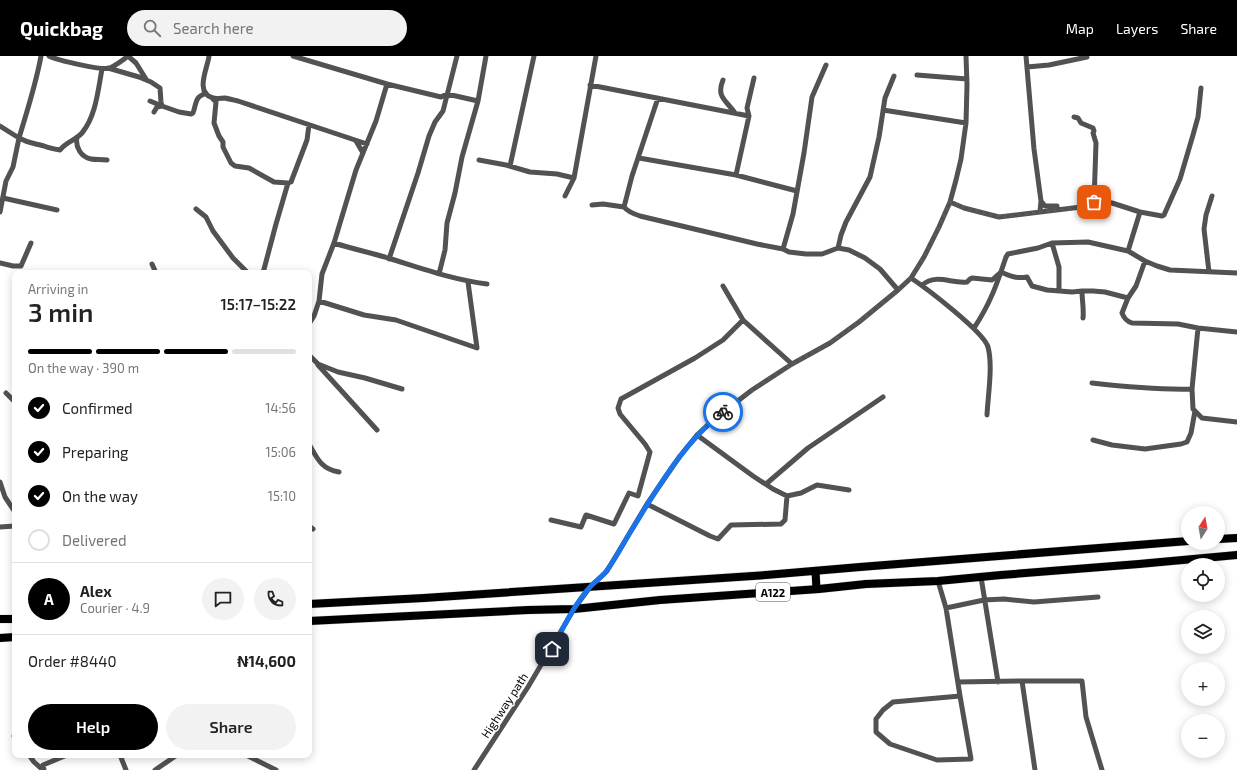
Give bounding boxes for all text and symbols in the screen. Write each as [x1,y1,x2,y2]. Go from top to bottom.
search box [127,10,407,46]
text: Quickbag [20,17,103,40]
icon: search [141,17,163,39]
text: Search here [173,19,254,37]
text: Map [1066,20,1094,37]
text: Layers [1116,20,1158,37]
text: Share [1180,20,1217,37]
pin [1077,185,1111,219]
icon: bag [1083,191,1105,213]
text: Arriving in [28,281,88,297]
text: 15:17–15:22 [221,295,296,313]
text: 3 min [28,296,93,327]
text: On the way · 390 m [28,360,139,376]
courier [703,392,743,432]
icon: check [28,397,50,419]
text: Confirmed [62,399,133,417]
text: 14:56 [265,400,296,416]
icon: bike [712,401,734,423]
icon: check [28,441,50,463]
text: Preparing [62,443,128,461]
text: 15:06 [266,444,296,460]
icon: check [28,485,50,507]
text: On the way [62,487,138,505]
text: 15:10 [268,488,296,504]
north arrow [1181,506,1225,550]
map controls [1181,506,1225,758]
text: Delivered [62,531,127,549]
button: locate [1181,558,1225,602]
button: chat [202,578,244,620]
button: phone [254,578,296,620]
text: Alex [80,582,112,600]
road number: A122 [756,583,790,601]
text: A [44,590,54,608]
text: Courier · 4.9 [80,600,150,616]
button: layers [1181,610,1225,654]
pin [535,632,569,666]
icon: home [541,638,563,660]
text: Order #8440 [28,652,116,670]
text: ₦14,600 [237,652,296,670]
button: + [1181,662,1225,706]
street label: Highway path [478,670,530,740]
button: Help [28,704,158,750]
button: Share [166,704,296,750]
button: − [1181,714,1225,758]

